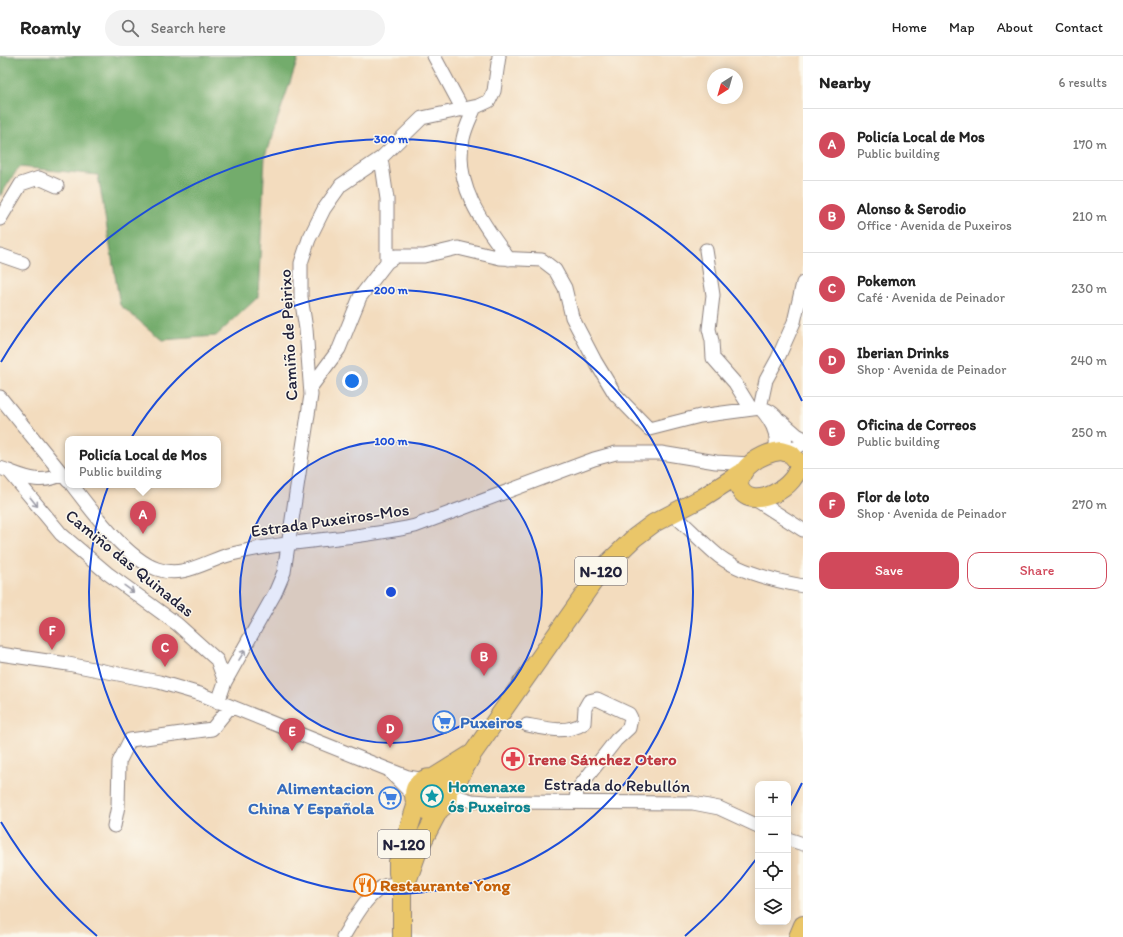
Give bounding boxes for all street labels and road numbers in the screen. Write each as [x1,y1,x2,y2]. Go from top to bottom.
street label: Camiño de Peirixo [275,269,301,401]
street label: Estrada Puxeiros-Mos [250,499,410,541]
street label: Camiño das Quinadas [62,505,198,621]
road number: N-120 [575,557,627,585]
street label: Estrada do Rebullón [544,774,691,796]
road number: N-120 [378,830,430,858]

